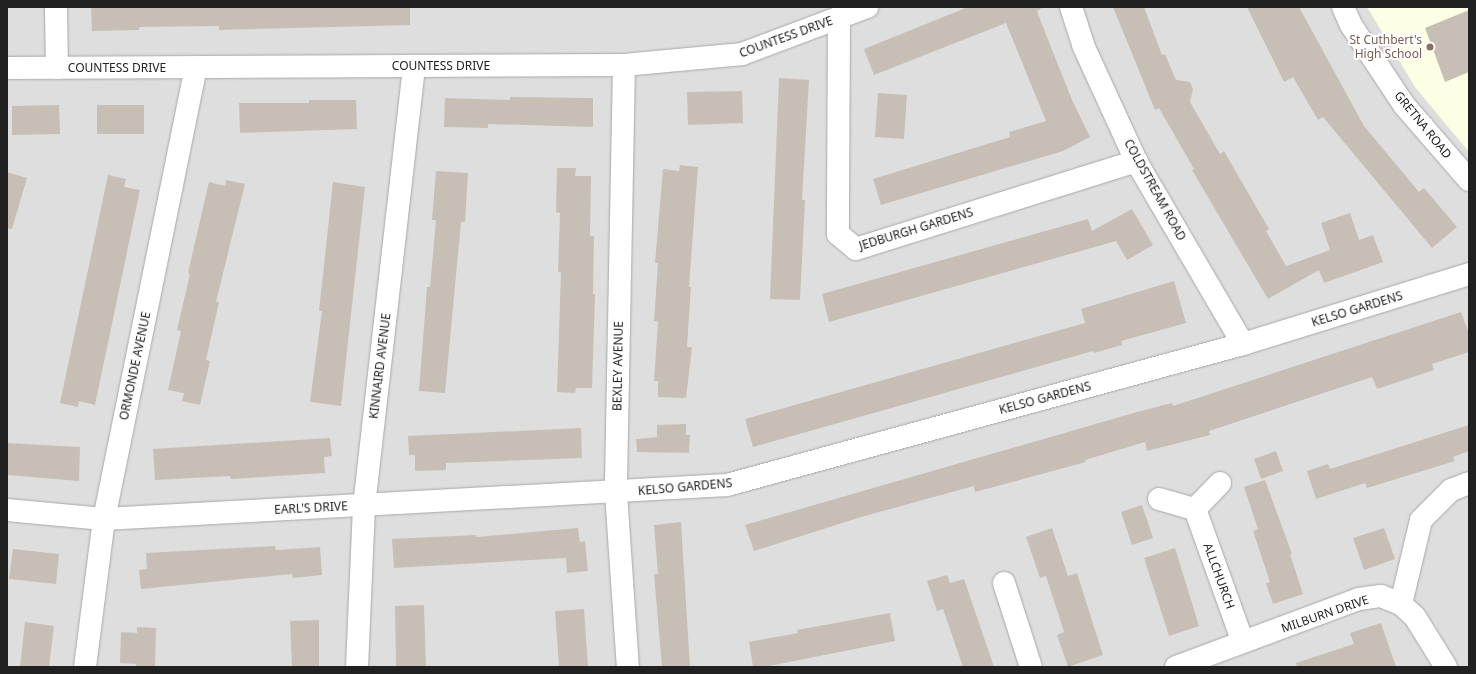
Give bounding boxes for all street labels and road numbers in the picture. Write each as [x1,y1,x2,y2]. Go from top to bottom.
street label: COUNTESS DRIVE [737,13,835,61]
street label: COUNTESS DRIVE [392,59,490,73]
street label: COUNTESS DRIVE [68,61,166,75]
street label: GRETNA ROAD [1391,88,1455,162]
street label: COLDSTREAM ROAD [1121,137,1189,243]
street label: JEDBURGH GARDENS [857,205,975,253]
street label: KELSO GARDENS [1310,288,1404,330]
street label: ORMONDE AVENUE [116,311,154,421]
street label: KINNAIRD AVENUE [366,312,394,420]
street label: BEXLEY AVENUE [610,321,626,411]
street label: KELSO GARDENS [998,379,1092,417]
street label: KELSO GARDENS [637,476,733,498]
street label: EARL'S DRIVE [274,499,348,517]
street label: ALLCHURCH [1200,541,1238,611]
street label: MILBURN DRIVE [1279,592,1371,636]

